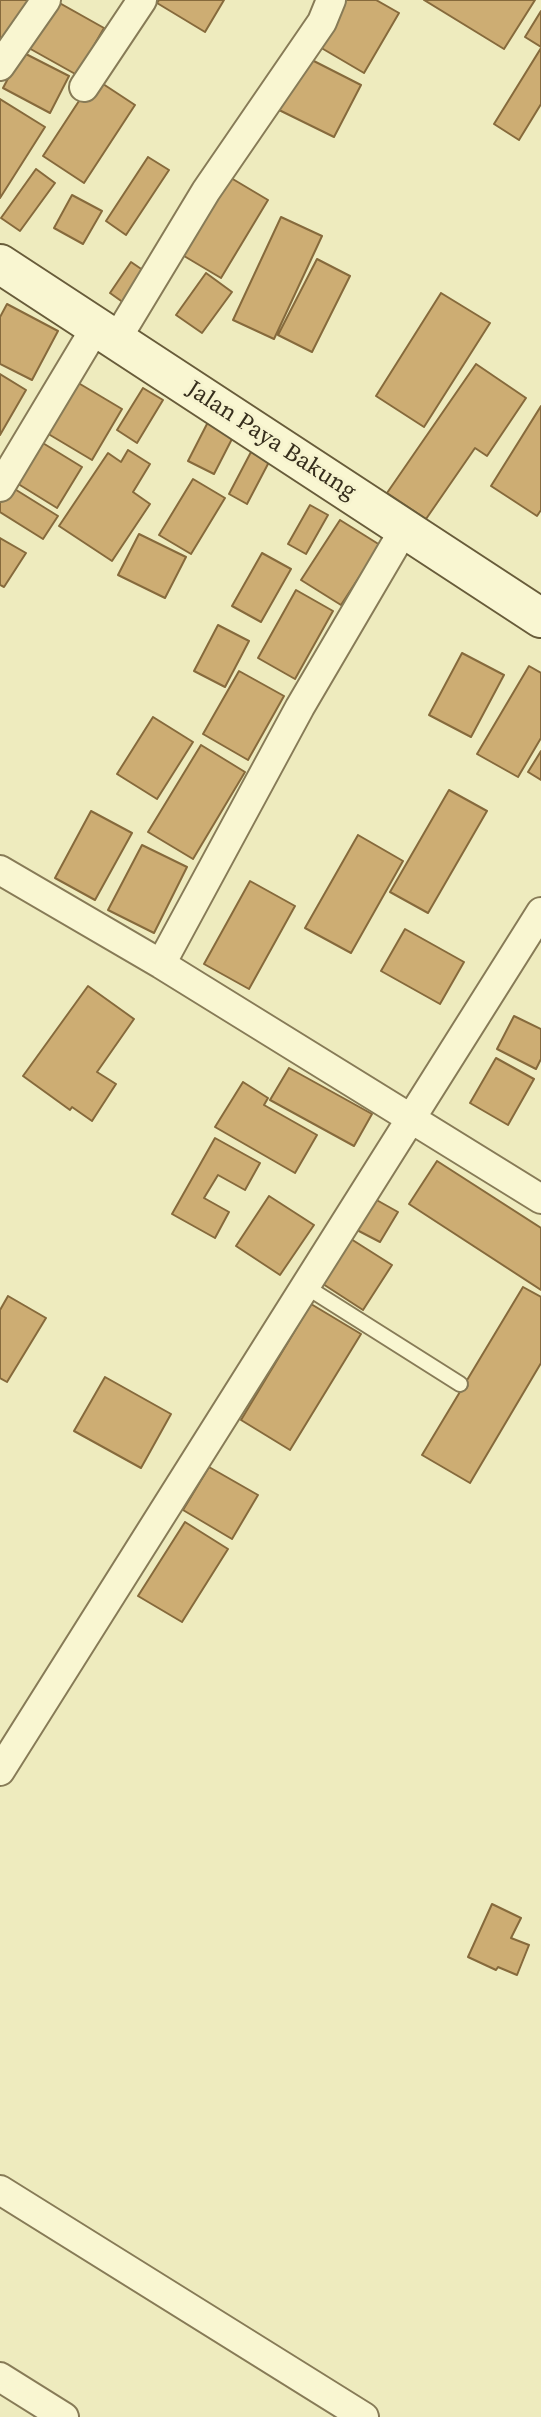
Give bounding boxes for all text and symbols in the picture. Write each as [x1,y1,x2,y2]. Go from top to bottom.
street label: Jalan Paya Bakung [181,375,361,507]

